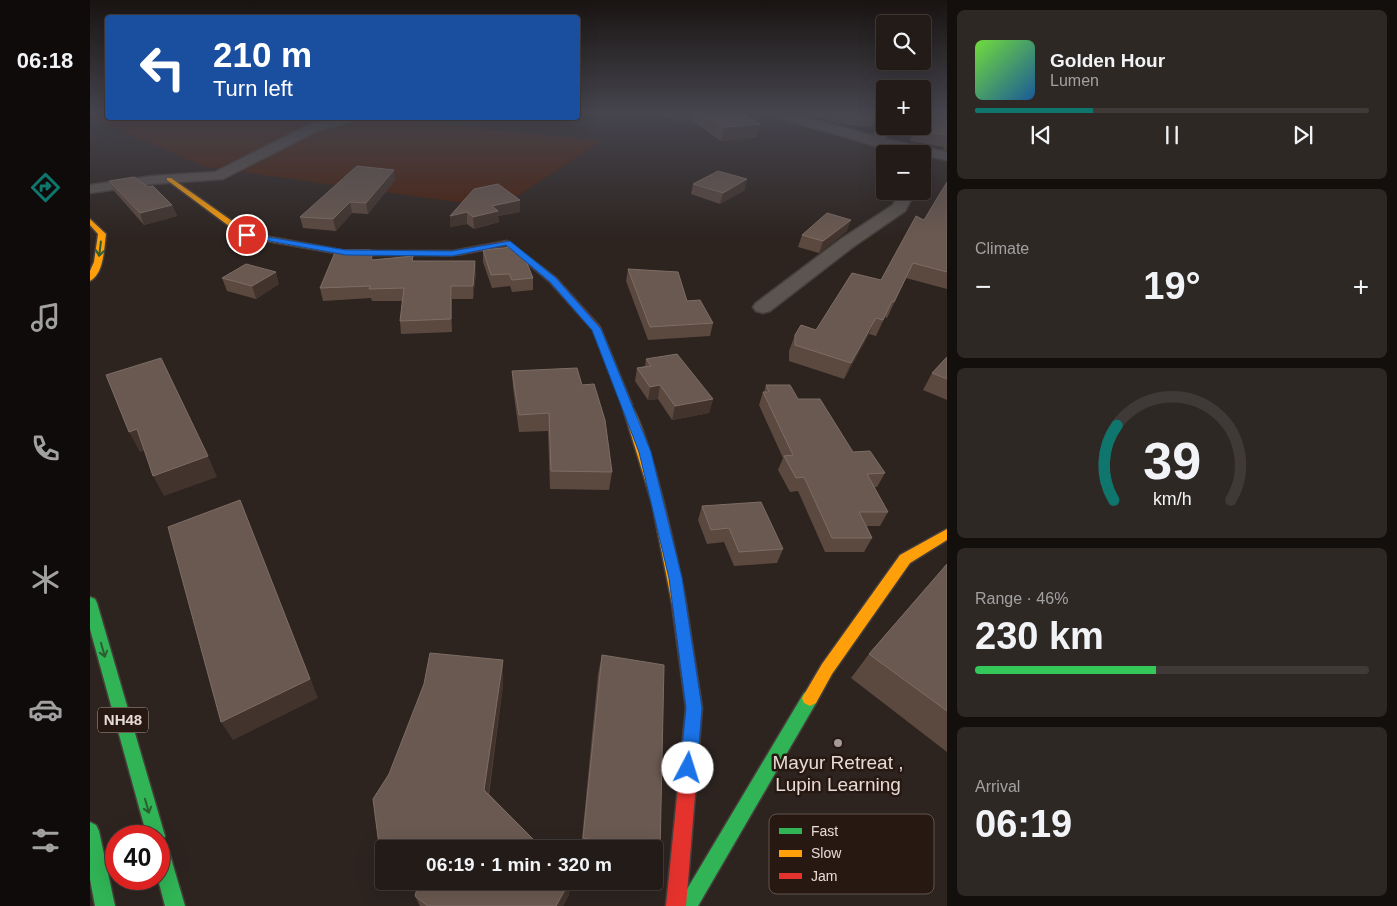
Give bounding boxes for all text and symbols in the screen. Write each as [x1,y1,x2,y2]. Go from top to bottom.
map controls [876,15,931,200]
button: search [876,15,931,70]
icon: left [130,35,195,100]
text: 210 m [213,35,312,74]
text: 06:18 [17,48,73,73]
text: Golden Hour [1050,50,1165,71]
text: Lumen [1050,72,1099,89]
text: Turn left [213,76,293,101]
button: + [876,80,931,135]
icon: previous [1027,121,1055,149]
icon: pause [1158,121,1186,149]
icon: next [1289,121,1317,149]
button: − [876,145,931,200]
icon: directions [28,170,63,205]
pin [226,214,268,256]
icon: arrive [233,221,261,249]
text: Climate [975,240,1029,257]
one-way arrow [95,241,105,257]
text: 19° [1143,265,1201,307]
text: − [975,271,991,302]
text: + [1353,271,1369,302]
icon: music [28,300,63,335]
icon: phone [28,431,63,466]
text: 39 [1143,432,1201,490]
text: km/h [1153,489,1191,509]
icon: climate [28,562,63,597]
text: Range · 46% [975,590,1068,607]
text: 230 km [975,615,1104,657]
one-way arrow [99,642,109,658]
icon: car [28,692,63,727]
road number: NH48 [98,708,148,732]
marker: Mayur Retreat , Lupin Learning [832,737,844,749]
position arrow [661,741,713,793]
place label: Mayur Retreat , Lupin Learning [773,752,903,795]
text: Arrival [975,778,1020,795]
one-way arrow [143,798,153,814]
text: 06:19 [975,803,1072,845]
legend [769,814,934,894]
icon: filters [28,823,63,858]
text: Fast [811,823,838,839]
speed limit sign: 40 [105,825,170,890]
text: Slow [811,845,842,861]
text: 06:19 · 1 min · 320 m [426,854,612,875]
text: Jam [811,868,837,884]

